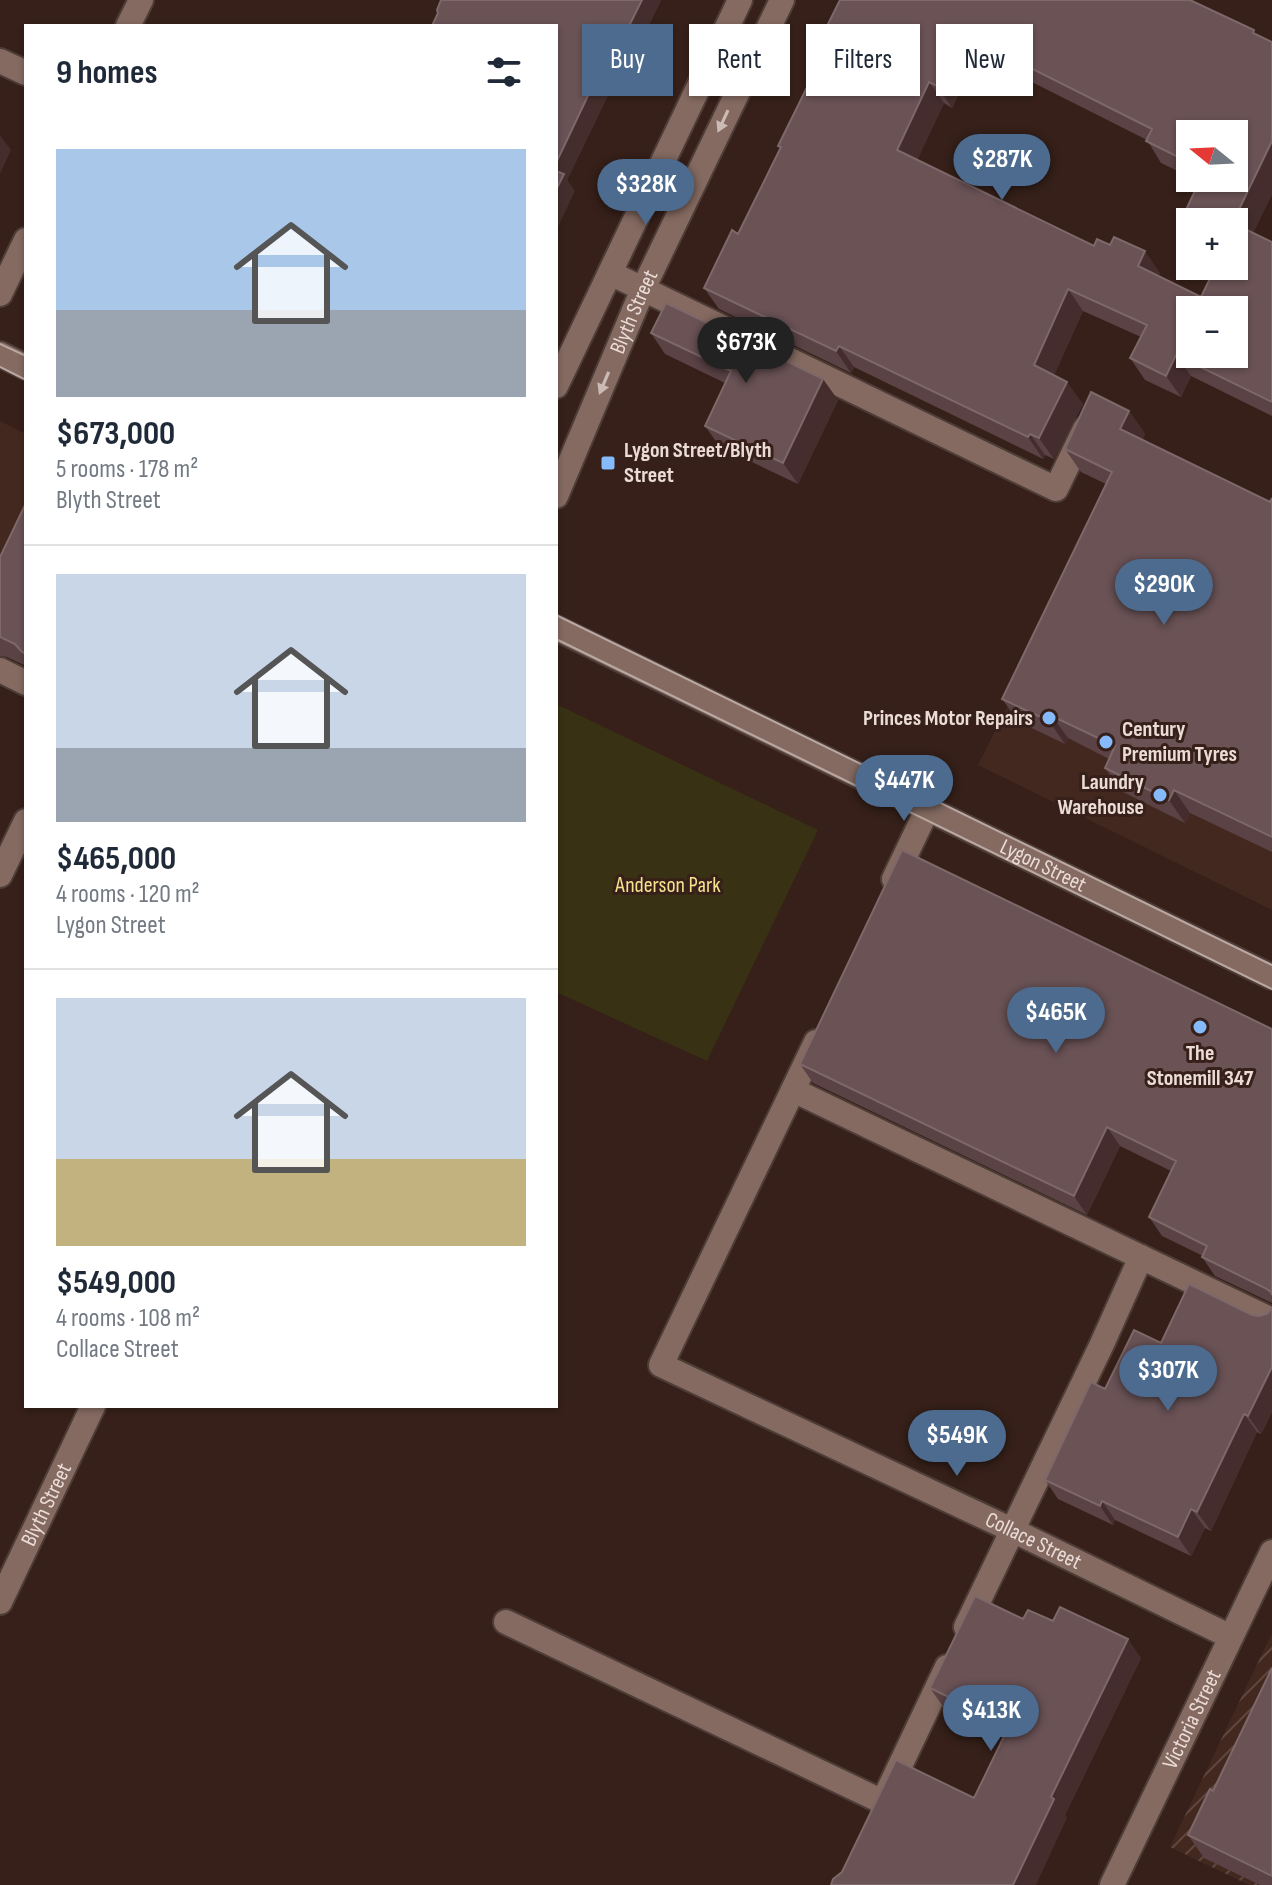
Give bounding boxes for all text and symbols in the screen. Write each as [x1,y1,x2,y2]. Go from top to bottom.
chip: Buy [582,24,673,96]
chip: Rent [689,24,790,96]
chip: Filters [806,24,920,96]
chip: New [936,24,1033,96]
icon: filters [482,50,526,94]
text: 9 homes [56,52,157,93]
one-way arrow [716,109,730,132]
north arrow [1176,120,1248,192]
map controls [1176,120,1248,368]
pin: $287K [946,134,1058,202]
text: $287K [971,144,1033,175]
pin: $328K [590,159,702,227]
text: $328K [615,169,677,200]
icon: home [219,201,363,345]
button: + [1176,208,1248,280]
street label: Blyth Street [604,265,664,358]
button: − [1176,296,1248,368]
pin: $673K [690,317,802,385]
text: $673K [715,327,777,358]
one-way arrow [598,371,611,395]
text: $673,000 [56,413,175,454]
place label: Lygon Street/Blyth Street [624,437,771,489]
text: 5 rooms · 178 m² [56,454,198,485]
marker: Lygon Street/Blyth Street [599,454,617,472]
text: Blyth Street [56,485,161,516]
pin: $290K [1108,559,1220,627]
text: $290K [1133,569,1195,600]
icon: home [219,626,363,770]
place label: Princes Motor Repairs [863,705,1033,732]
marker: Princes Motor Repairs [1040,709,1058,727]
place label: Century Premium Tyres [1122,716,1237,768]
marker: Century Premium Tyres [1097,733,1115,751]
pin: $447K [848,755,960,823]
text: $447K [873,765,935,796]
place label: Laundry Warehouse [1058,769,1144,821]
marker: Laundry Warehouse [1151,786,1169,804]
street label: Lygon Street [996,833,1091,898]
text: $465,000 [56,838,176,879]
park label: Anderson Park [614,872,721,899]
text: 4 rooms · 120 m² [56,879,200,910]
text: Lygon Street [56,910,166,941]
pin: $465K [1000,987,1112,1055]
text: $465K [1025,997,1087,1028]
marker: The Stonemill 347 [1191,1018,1209,1036]
place label: The Stonemill 347 [1147,1040,1254,1092]
icon: home [219,1050,363,1194]
text: $549,000 [56,1262,176,1303]
text: 4 rooms · 108 m² [56,1303,200,1334]
text: Collace Street [56,1334,179,1365]
pin: $307K [1112,1345,1224,1413]
text: $307K [1137,1355,1199,1386]
pin: $549K [901,1410,1013,1478]
text: $549K [926,1420,988,1451]
street label: Blyth Street [15,1458,78,1550]
street label: Collace Street [981,1506,1086,1576]
street label: Victoria Street [1156,1665,1227,1773]
pin: $413K [935,1685,1047,1753]
text: $413K [961,1695,1021,1726]

